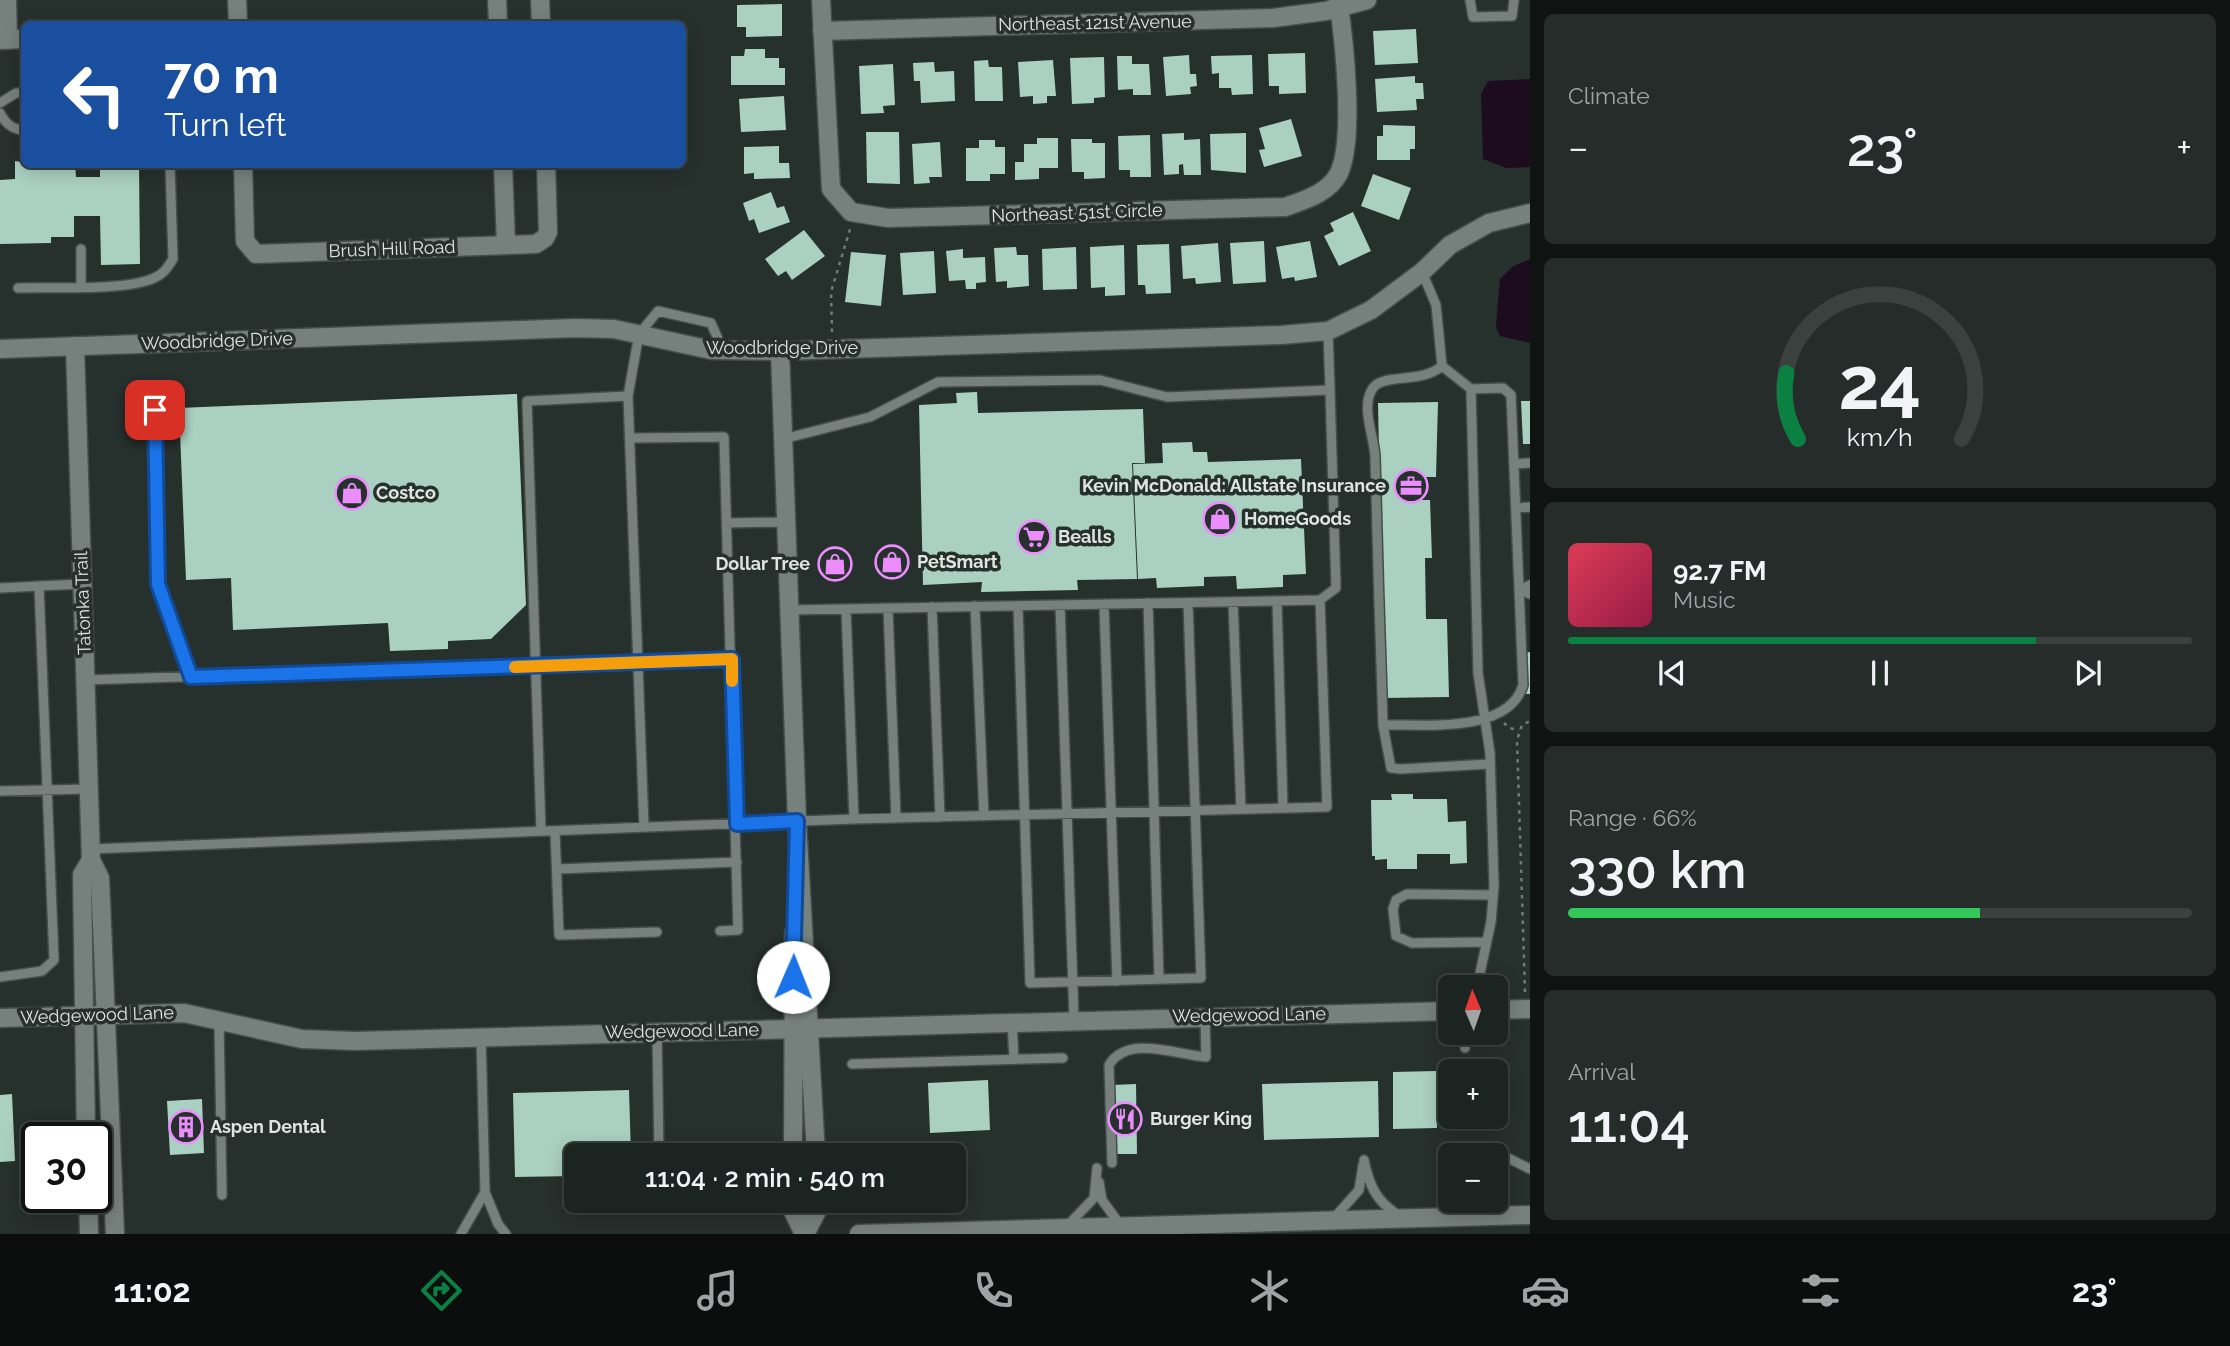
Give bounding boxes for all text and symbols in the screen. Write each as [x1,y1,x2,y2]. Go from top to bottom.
street label: Northeast 121st Avenue [998,10,1192,35]
text: 70 m [164,47,279,104]
icon: left [49,49,140,140]
text: Climate [1568,82,1650,109]
text: Turn left [164,106,286,143]
text: 23° [1847,117,1918,178]
text: − [1568,125,1588,170]
text: + [2176,125,2192,170]
street label: Northeast 51st Circle [991,199,1163,226]
street label: Brush Hill Road [328,236,456,261]
street label: Woodbridge Drive [141,327,294,354]
street label: Woodbridge Drive [706,337,858,358]
text: 24 [1839,341,1921,426]
pin [125,380,185,440]
icon: arrive [136,391,174,429]
text: km/h [1847,422,1913,452]
office icon: Kevin McDonald: Allstate Insurance [1392,467,1430,505]
shop icon: Costco [333,474,371,512]
place label: Kevin McDonald: Allstate Insurance [1082,475,1386,496]
place label: Costco [376,482,436,503]
shop icon: HomeGoods [1201,500,1239,538]
place label: HomeGoods [1244,508,1351,529]
supermarket icon: Bealls [1015,518,1053,556]
place label: Bealls [1058,526,1112,547]
shop icon: PetSmart [873,543,911,581]
shop icon: Dollar Tree [816,545,854,583]
street label: Tatonka Trail [70,551,95,655]
place label: PetSmart [917,551,998,572]
place label: Dollar Tree [715,553,810,574]
text: 92.7 FM [1673,556,1767,586]
text: Music [1673,586,1736,613]
icon: previous [1653,654,1691,692]
icon: pause [1861,654,1899,692]
icon: next [2069,654,2107,692]
text: Range · 66% [1568,804,1697,831]
text: 330 km [1568,839,1747,900]
position arrow [756,940,830,1014]
north arrow [1438,975,1508,1045]
map controls [1438,975,1508,1213]
street label: Wedgewood Lane [20,1001,175,1028]
street label: Wedgewood Lane [1172,1003,1326,1026]
street label: Wedgewood Lane [605,1019,759,1042]
text: Arrival [1568,1058,1635,1085]
button: + [1438,1059,1508,1129]
text: 11:04 [1568,1093,1690,1154]
restaurant icon: Burger King [1106,1100,1144,1138]
building icon: Aspen Dental [167,1108,205,1146]
place label: Burger King [1150,1108,1252,1129]
place label: Aspen Dental [210,1116,326,1137]
speed limit sign: 30 [21,1122,112,1213]
button: − [1438,1143,1508,1213]
text: 11:04 · 2 min · 540 m [645,1163,885,1193]
icon: directions [417,1266,466,1315]
icon: music [693,1266,742,1315]
icon: phone [969,1266,1018,1315]
icon: climate [1245,1266,1294,1315]
icon: car [1521,1266,1570,1315]
icon: filters [1796,1266,1845,1315]
text: 11:02 [113,1272,191,1309]
text: 23° [2072,1272,2117,1309]

